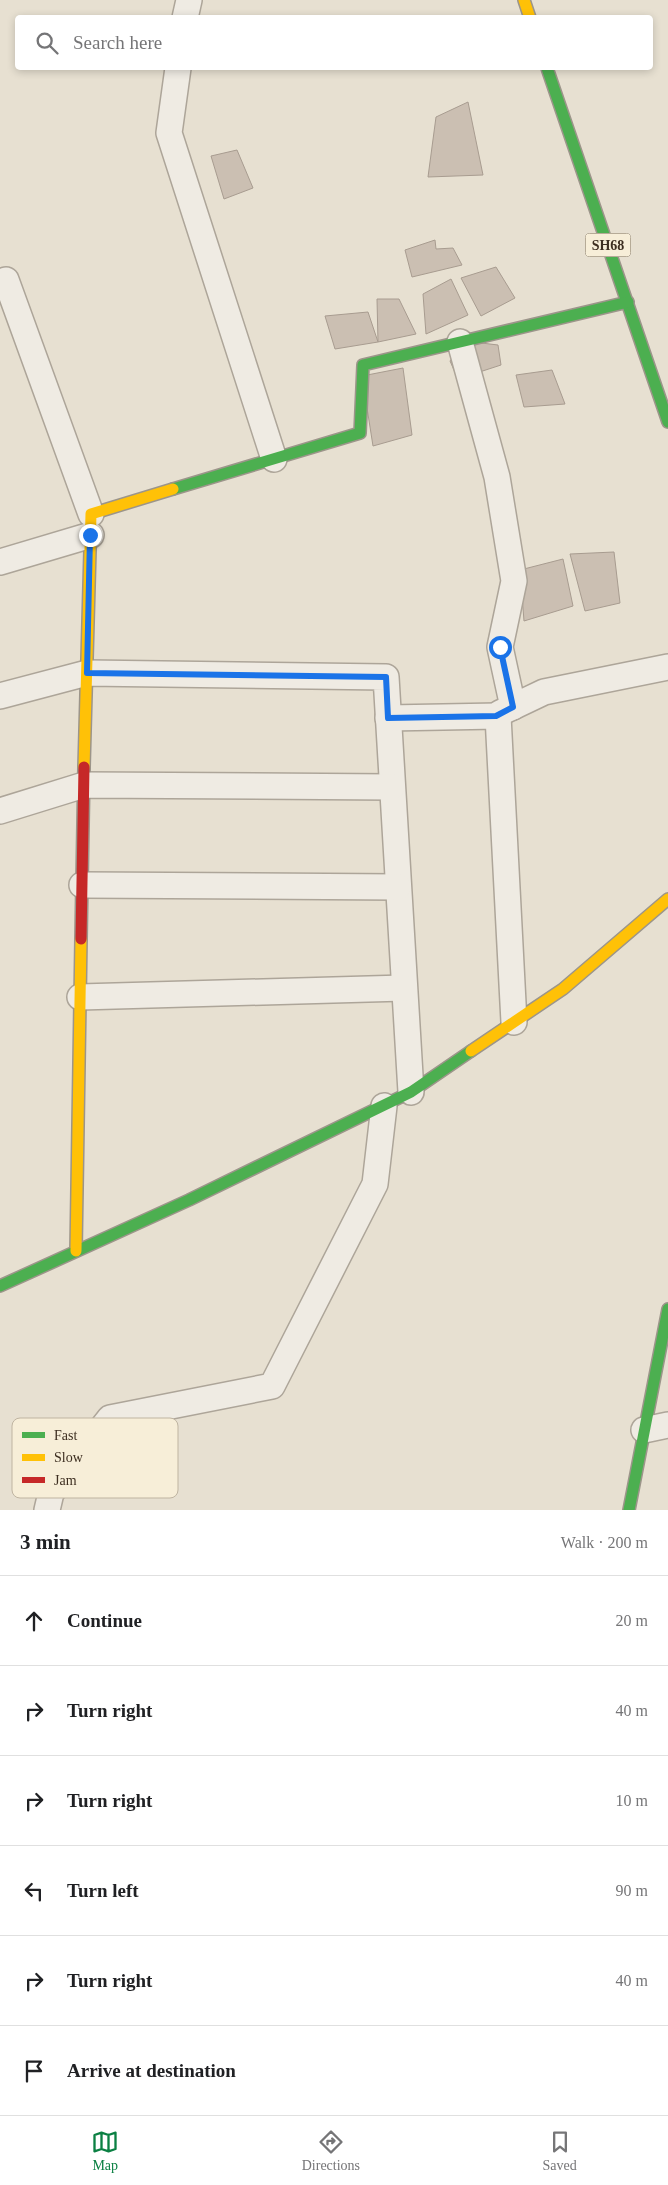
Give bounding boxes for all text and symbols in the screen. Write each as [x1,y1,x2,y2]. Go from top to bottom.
search box [15,15,653,70]
icon: search [33,29,61,57]
text: Search here [73,32,162,53]
road number: SH68 [586,234,630,256]
route end [79,524,102,547]
route start [489,636,512,659]
legend [12,1418,178,1498]
text: Fast [54,1428,77,1443]
text: Slow [54,1450,84,1465]
text: Jam [54,1473,77,1488]
text: 3 min [20,1530,71,1554]
text: Walk · 200 m [561,1534,648,1551]
icon: ahead [20,1607,48,1635]
text: Continue [67,1610,142,1631]
text: 20 m [616,1612,648,1629]
icon: right [20,1697,48,1725]
text: Turn right [67,1700,152,1721]
text: 40 m [616,1702,648,1719]
icon: right [20,1787,48,1815]
text: Turn right [67,1790,152,1811]
text: 10 m [616,1792,648,1809]
icon: left [20,1877,48,1905]
text: Turn left [67,1880,139,1901]
text: 90 m [616,1882,648,1899]
icon: right [20,1967,48,1995]
text: Turn right [67,1970,152,1991]
text: 40 m [616,1972,648,1989]
icon: arrive [20,2057,48,2085]
text: Arrive at destination [67,2060,236,2081]
tab: Map [91,2128,119,2174]
tab: Directions [302,2128,360,2174]
tab: Saved [543,2128,577,2174]

